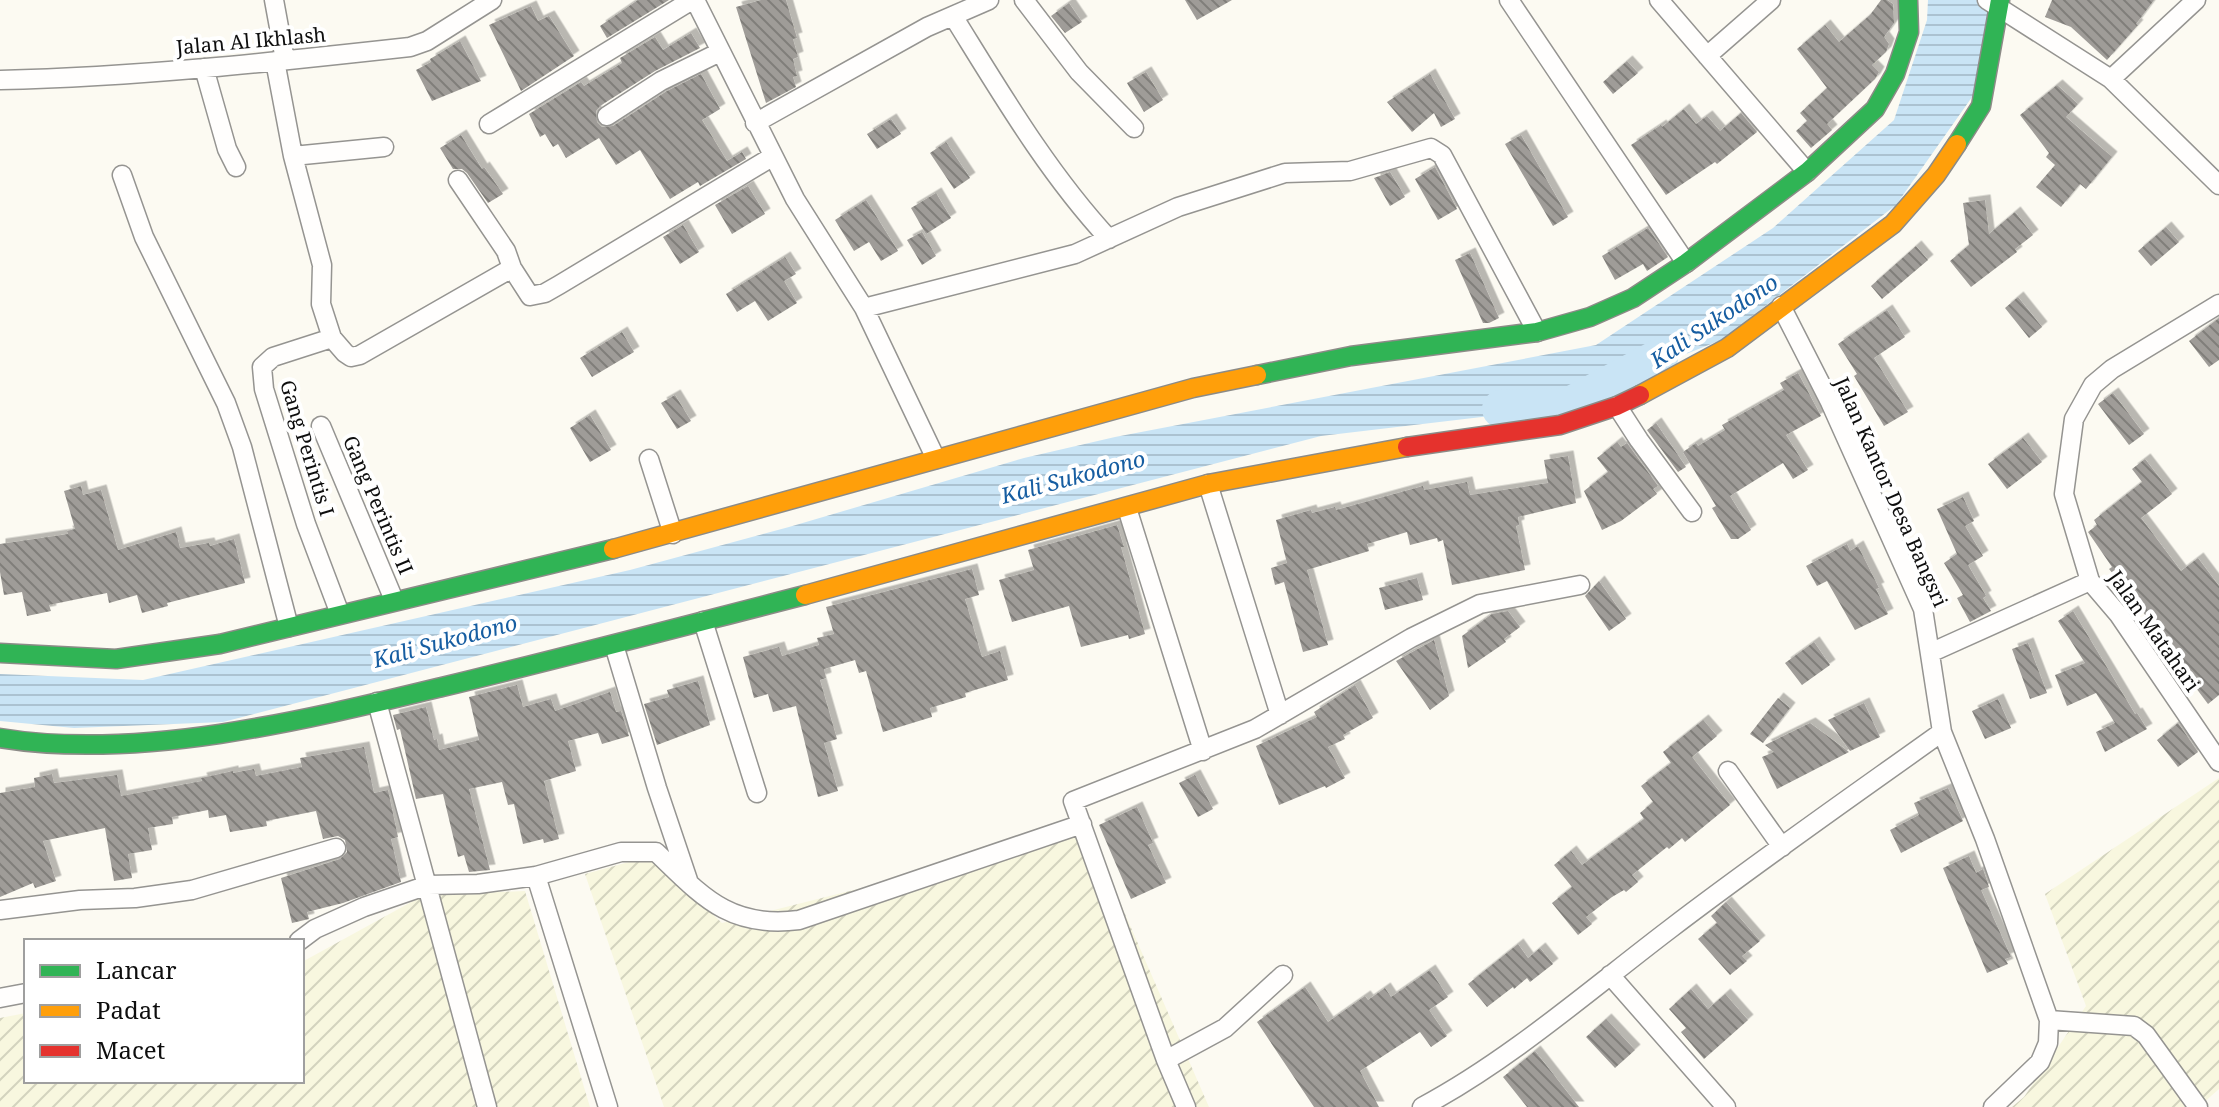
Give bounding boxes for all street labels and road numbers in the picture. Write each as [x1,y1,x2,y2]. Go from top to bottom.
street label: Jalan Al Ikhlash [174,20,327,61]
street label: Jalan Kantor Desa Bangsri [1828,372,1955,612]
street label: Gang Perintis I [274,377,341,519]
street label: Gang Perintis II [337,431,420,578]
street label: Jalan Matahari [2102,564,2207,697]

